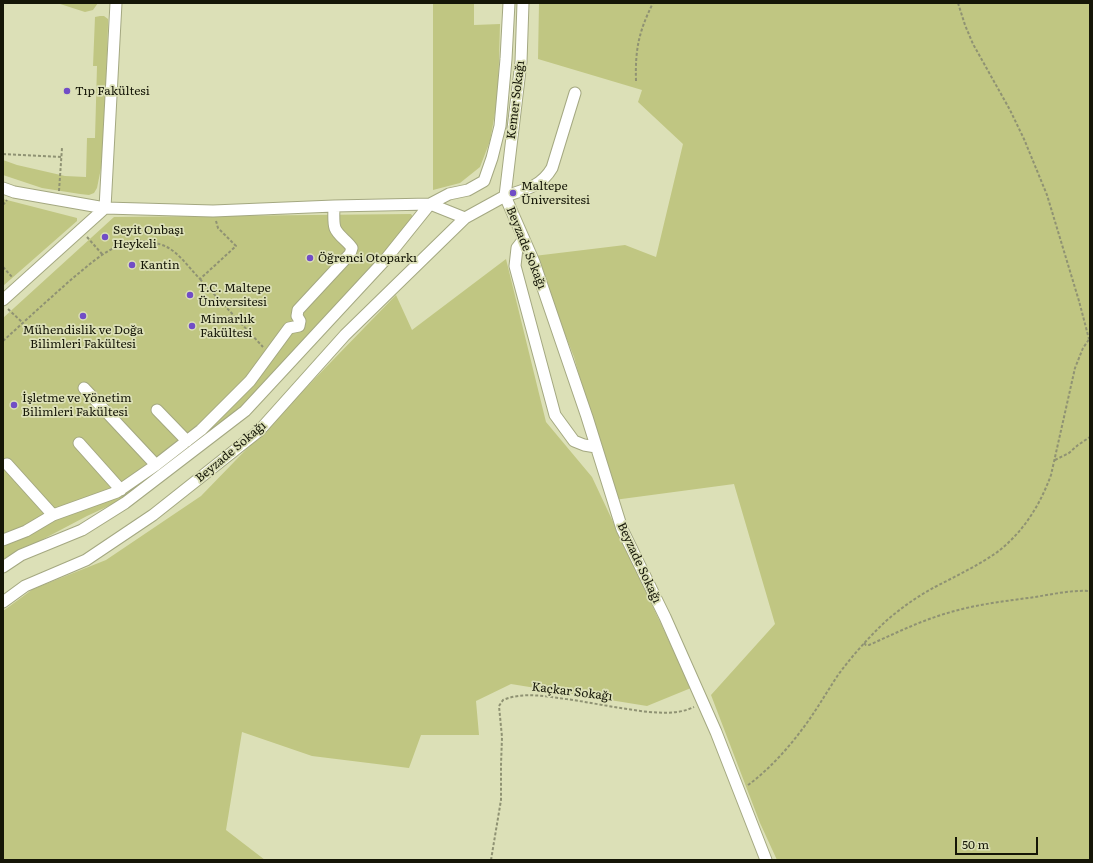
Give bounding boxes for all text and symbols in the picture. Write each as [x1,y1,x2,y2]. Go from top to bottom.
street label: Kemer Sokağı [504,60,528,140]
place label: Tıp Fakültesi [75,84,150,98]
marker: Tıp Fakültesi [62,86,72,96]
place label: Maltepe Üniversitesi [521,179,590,207]
marker: Maltepe Üniversitesi [508,188,518,198]
street label: Beyzade Sokağı [503,205,549,291]
place label: Seyit Onbaşı Heykeli [113,223,184,251]
marker: Seyit Onbaşı Heykeli [100,232,110,242]
place label: Öğrenci Otoparkı [318,251,417,265]
marker: Öğrenci Otoparkı [305,253,315,263]
place label: Kantin [140,258,180,272]
marker: Kantin [127,260,137,270]
place label: T.C. Maltepe Üniversitesi [198,281,271,309]
marker: T.C. Maltepe Üniversitesi [185,290,195,300]
marker: Mühendislik ve Doğa Bilimleri Fakültesi [78,311,88,321]
place label: Mimarlık Fakültesi [200,312,255,340]
marker: Mimarlık Fakültesi [187,321,197,331]
place label: Mühendislik ve Doğa Bilimleri Fakültesi [23,323,143,351]
place label: İşletme ve Yönetim Bilimleri Fakültesi [22,391,132,419]
marker: İşletme ve Yönetim Bilimleri Fakültesi [9,400,19,410]
street label: Beyzade Sokağı [193,418,269,486]
street label: Beyzade Sokağı [614,520,664,606]
street label: Kaçkar Sokağı [531,680,613,704]
scale bar [957,829,1040,855]
text: 50 m [962,835,989,853]

